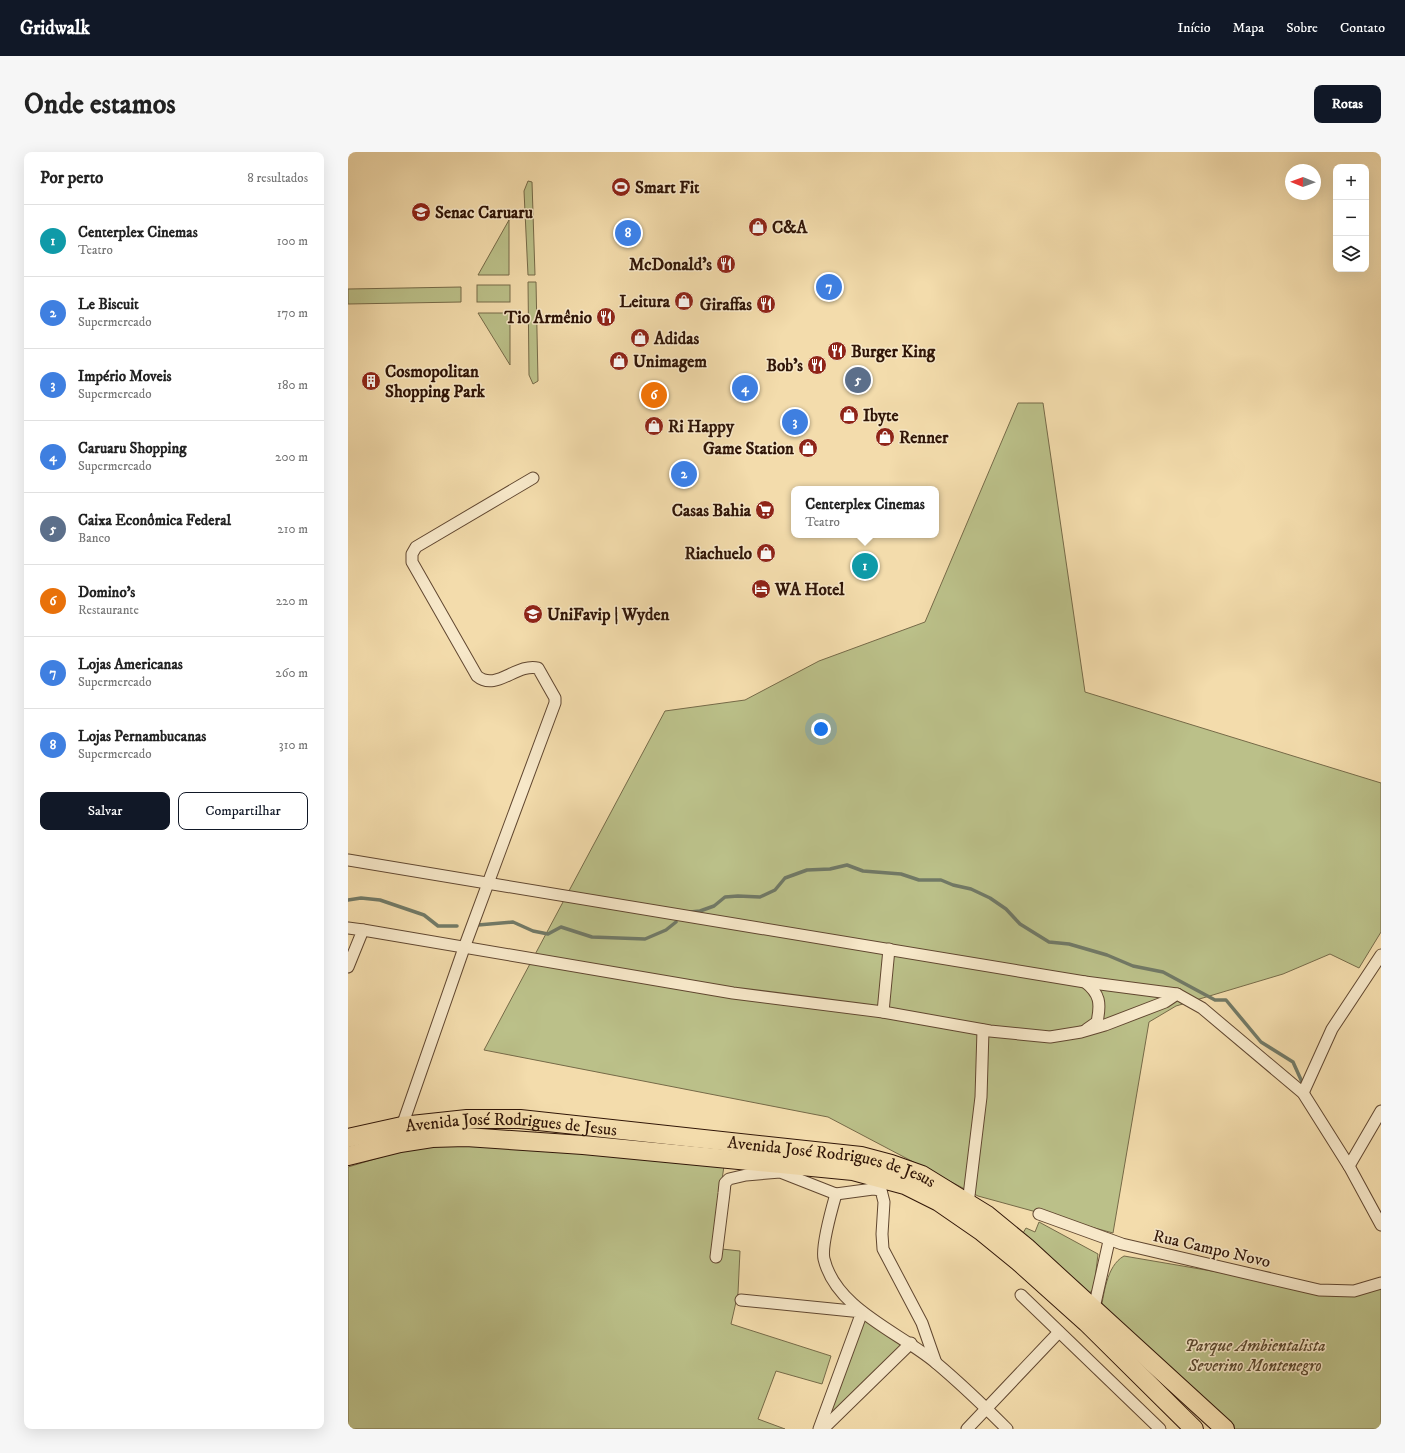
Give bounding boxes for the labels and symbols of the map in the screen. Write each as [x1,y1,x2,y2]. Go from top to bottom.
north arrow [1285,164,1321,200]
sports icon: Smart Fit [610,176,632,198]
place label: Smart Fit [635,177,700,199]
school or university icon: Senac Caruaru [410,201,432,223]
place label: Senac Caruaru [435,202,533,224]
shop icon: C&A [747,216,769,238]
place label: C&A [772,217,808,239]
pin: 8 [615,218,641,248]
restaurant icon: McDonald's [715,253,737,275]
place label: McDonald's [629,254,712,276]
pin: 7 [816,272,842,302]
shop icon: Leitura [673,290,695,312]
place label: Leitura [619,291,671,313]
restaurant icon: Giraffas [755,293,777,315]
place label: Giraffas [700,294,752,316]
restaurant icon: Tio Armênio [595,306,617,328]
place label: Tio Armênio [503,307,592,329]
shop icon: Adidas [629,327,651,349]
place label: Adidas [653,328,699,350]
restaurant icon: Burger King [826,340,848,362]
place label: Burger King [851,341,936,363]
shop icon: Unimagem [608,350,630,372]
place label: Unimagem [633,351,707,373]
restaurant icon: Bob's [806,354,828,376]
place label: Bob's [766,355,803,377]
place label: Cosmopolitan Shopping Park [385,361,486,403]
pin: 5 [845,365,871,395]
building icon: Cosmopolitan Shopping Park [360,370,382,392]
pin: 4 [732,373,758,403]
pin: 6 [641,380,667,410]
shop icon: Ibyte [838,404,860,426]
place label: Ibyte [863,405,899,427]
pin: 3 [782,407,808,437]
shop icon: Ri Happy [643,415,665,437]
place label: Ri Happy [668,416,735,438]
shop icon: Renner [874,426,896,448]
place label: Renner [899,427,949,449]
shop icon: Game Station [797,437,819,459]
place label: Game Station [703,438,794,460]
pin: 2 [671,459,697,489]
supermarket icon: Casas Bahia [754,499,776,521]
place label: Casas Bahia [672,500,752,522]
shop icon: Riachuelo [755,542,777,564]
place label: Riachuelo [684,543,752,565]
pin: 1 [852,551,878,581]
hotel icon: WA Hotel [750,578,772,600]
place label: WA Hotel [774,579,845,601]
school or university icon: UniFavip | Wyden [522,603,544,625]
place label: UniFavip | Wyden [547,604,670,626]
your location [811,719,831,739]
street label: Avenida José Rodrigues de Jesus [404,1109,618,1141]
street label: Avenida José Rodrigues de Jesus [726,1132,940,1193]
street label: Rua Campo Novo [1151,1225,1273,1273]
park label: Parque Ambientalista Severino Montenegro [1184,1335,1326,1377]

